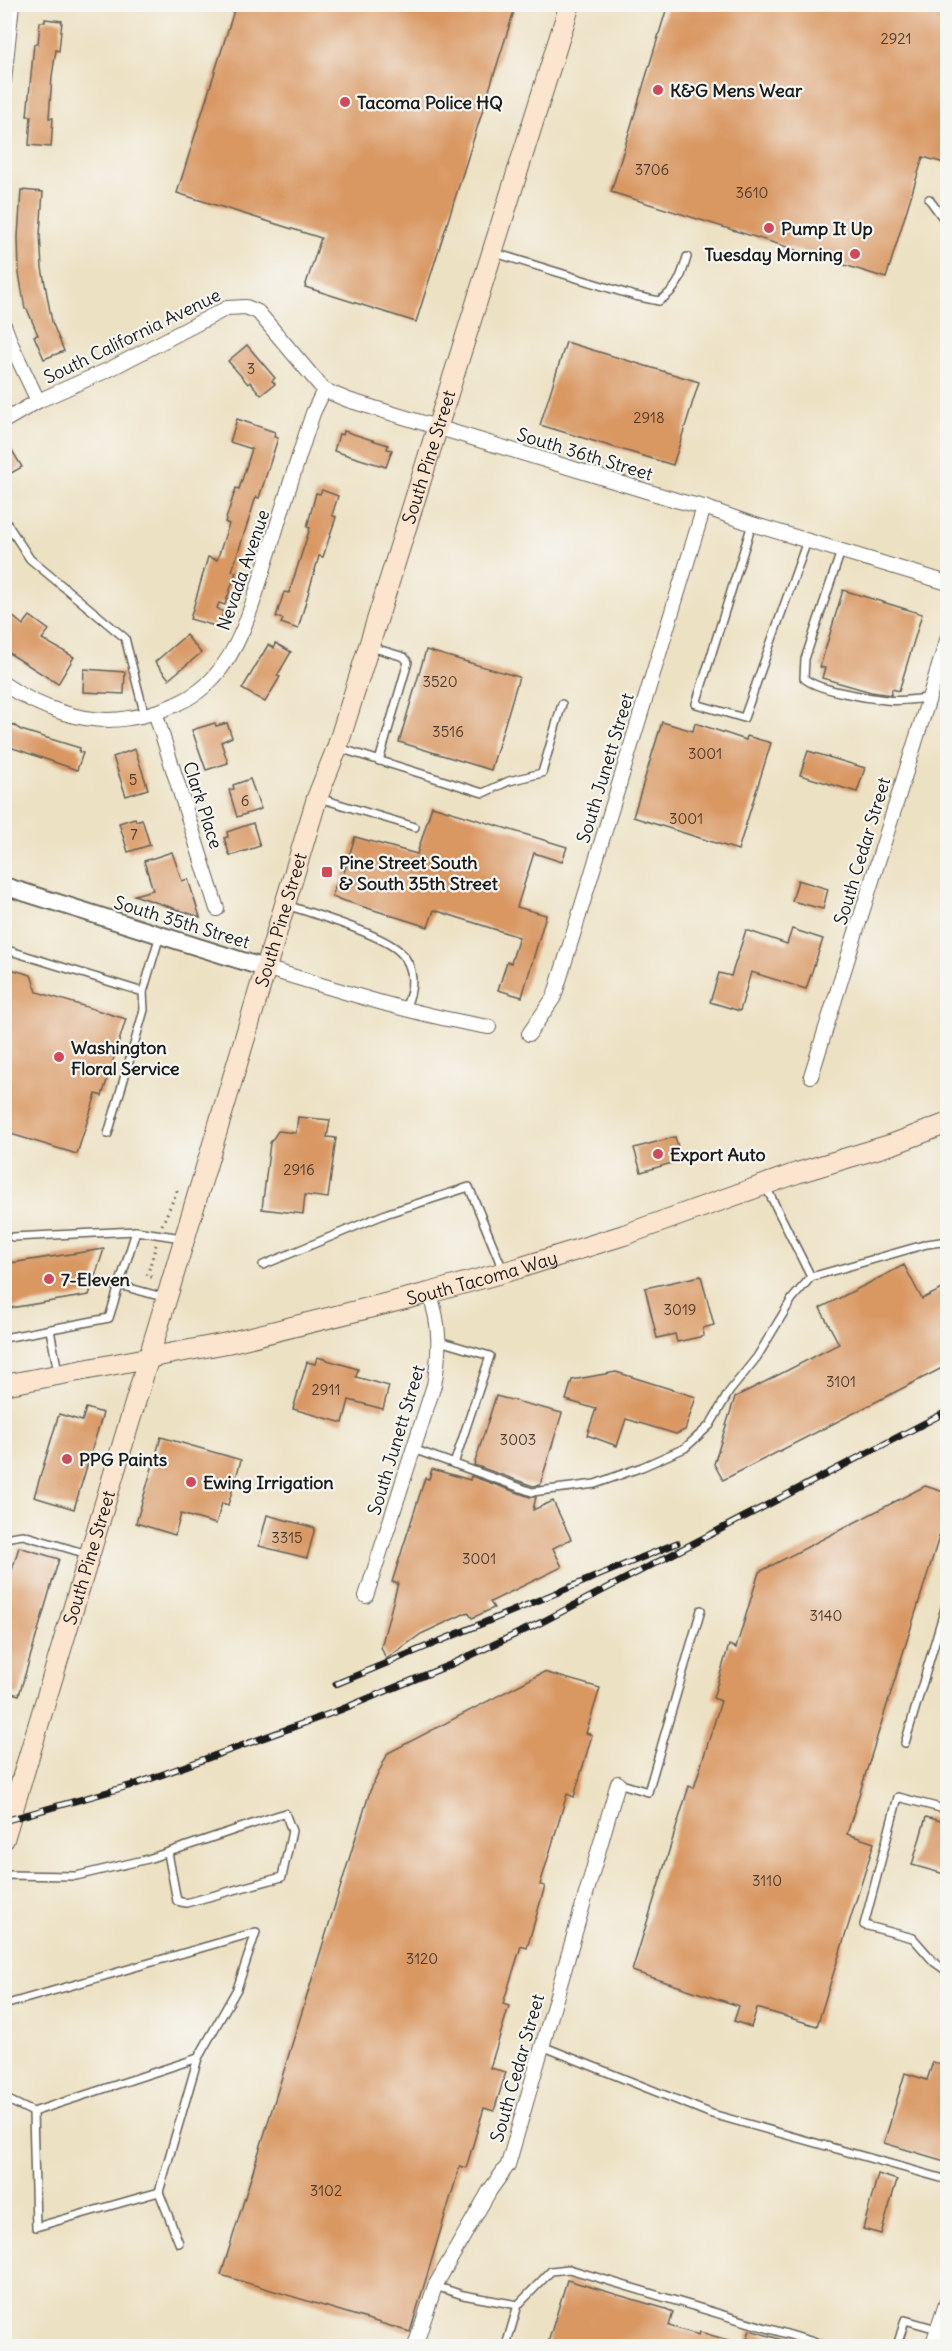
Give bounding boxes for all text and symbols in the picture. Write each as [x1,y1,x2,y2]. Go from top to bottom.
house number: 2921 [880,29,912,48]
place label: K&G Mens Wear [670,79,803,102]
marker: K&G Mens Wear [651,83,665,97]
place label: Tacoma Police HQ [357,91,503,114]
marker: Tacoma Police HQ [338,95,352,109]
house number: 3706 [635,160,669,179]
house number: 3610 [735,183,769,202]
place label: Pump It Up [781,217,873,240]
marker: Pump It Up [762,221,776,235]
place label: Tuesday Morning [704,243,843,266]
marker: Tuesday Morning [848,247,862,261]
street label: South California Avenue [40,283,224,389]
house number: 3 [247,359,255,378]
street label: South Pine Street [396,387,460,527]
house number: 2918 [633,408,665,427]
street label: South 36th Street [514,422,656,486]
street label: Nevada Avenue [212,507,274,633]
house number: 3520 [422,672,458,691]
street label: South Junett Street [571,690,639,846]
house number: 3516 [432,722,464,741]
house number: 3001 [688,744,722,763]
street label: Clark Place [178,758,228,852]
house number: 5 [129,770,137,789]
street label: South Cedar Street [829,774,895,928]
house number: 6 [241,791,249,810]
house number: 3001 [669,809,703,828]
house number: 7 [130,825,138,844]
street label: South Pine Street [249,850,311,989]
place label: Pine Street South & South 35th Street [339,851,499,895]
marker: Pine Street South & South 35th Street [320,865,334,879]
street label: South 35th Street [111,890,253,954]
place label: Washington Floral Service [71,1036,180,1080]
marker: Washington Floral Service [52,1050,66,1064]
place label: Export Auto [670,1143,766,1166]
marker: Export Auto [651,1147,665,1161]
house number: 2916 [283,1160,315,1179]
street label: South Tacoma Way [404,1245,560,1310]
place label: 7-Eleven [61,1268,131,1291]
marker: 7-Eleven [42,1272,56,1286]
house number: 3019 [664,1300,696,1319]
street label: South Junett Street [362,1362,430,1518]
house number: 3101 [826,1372,856,1391]
house number: 2911 [312,1380,340,1399]
house number: 3003 [500,1430,536,1449]
place label: PPG Paints [79,1448,167,1471]
marker: PPG Paints [60,1452,74,1466]
place label: Ewing Irrigation [203,1471,334,1494]
marker: Ewing Irrigation [184,1475,198,1489]
street label: South Pine Street [58,1488,120,1627]
house number: 3315 [271,1528,303,1547]
house number: 3001 [462,1549,496,1568]
house number: 3140 [810,1606,842,1625]
house number: 3110 [752,1871,782,1890]
house number: 3120 [406,1949,438,1968]
street label: South Cedar Street [485,1991,549,2145]
house number: 3102 [310,2181,342,2200]

